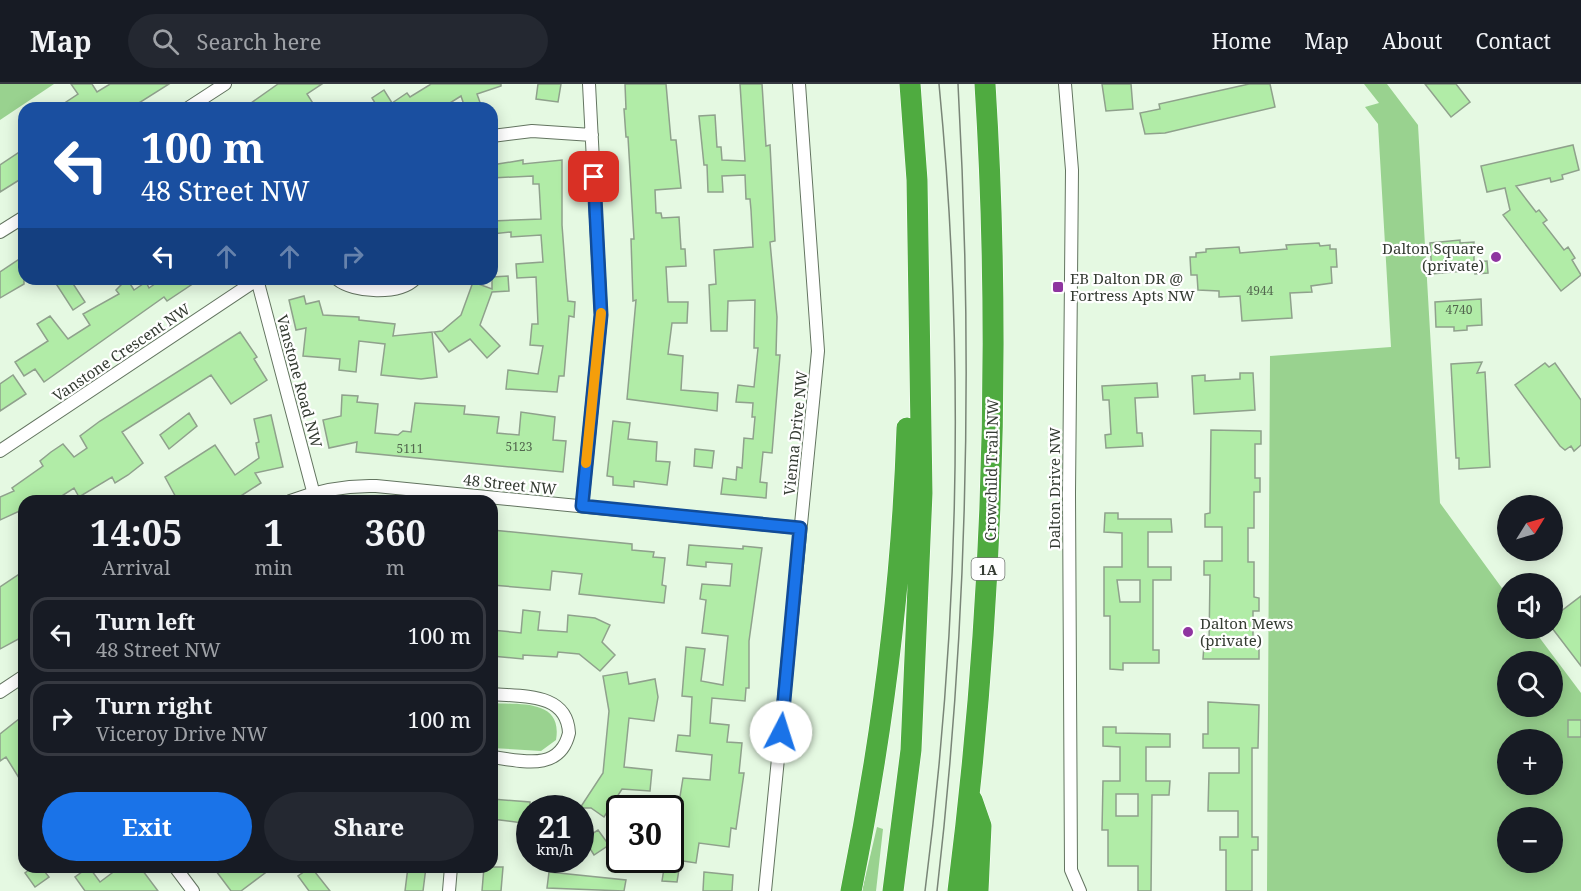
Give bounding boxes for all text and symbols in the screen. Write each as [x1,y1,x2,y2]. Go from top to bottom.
search box [128,14,548,68]
text: Map [30,22,92,60]
icon: search [149,25,182,58]
text: Search here [197,26,321,56]
text: Home [1212,27,1272,55]
text: Map [1305,27,1349,55]
text: About [1382,27,1443,55]
text: Contact [1476,27,1551,55]
text: 100 m [141,118,265,175]
icon: left [42,126,120,204]
pin [568,151,619,202]
icon: arrive [577,160,610,193]
text: 48 Street NW [141,172,309,209]
place label: Dalton Square (private) [1382,238,1484,275]
icon: left [147,240,180,273]
icon: ahead [210,240,243,273]
icon: ahead [273,240,306,273]
icon: right [336,240,369,273]
marker: Dalton Square (private) [1489,250,1503,264]
place label: EB Dalton DR @ Fortress Apts NW [1070,268,1195,305]
marker: EB Dalton DR @ Fortress Apts NW [1051,280,1065,294]
house number: 4944 [1247,282,1274,299]
street label: Vanstone Crescent NW [48,298,194,406]
house number: 4740 [1446,301,1473,318]
street label: Vanstone Road NW [273,312,327,450]
street label: Vienna Drive NW [779,369,812,496]
street label: Crowchild Trail NW [980,398,1002,541]
street label: Dalton Drive NW [1044,427,1064,549]
house number: 5123 [506,438,533,455]
house number: 5111 [397,440,423,457]
street label: 48 Street NW [462,469,558,499]
north arrow [1497,495,1563,561]
map controls [1497,495,1563,873]
text: 14:05 [90,508,182,557]
text: 1 [263,508,284,557]
text: 360 [365,508,426,557]
text: Arrival [102,554,170,581]
text: min [255,554,293,581]
text: m [386,554,405,581]
road number: 1A [972,558,1004,580]
button: sound [1497,573,1563,639]
text: Turn left [96,606,195,636]
place label: Dalton Mews (private) [1200,613,1294,650]
icon: left [45,618,78,651]
text: 100 m [408,620,471,650]
marker: Dalton Mews (private) [1181,625,1195,639]
text: 48 Street NW [96,636,221,663]
button: search [1497,651,1563,717]
text: Turn right [96,690,212,720]
position arrow [749,700,813,764]
icon: right [45,702,78,735]
text: 100 m [408,704,471,734]
text: Viceroy Drive NW [96,720,268,747]
button: + [1497,729,1563,795]
button: Exit [42,792,252,861]
button: Share [264,792,474,861]
speed limit sign: 30 [606,795,684,873]
text: 21 [538,806,572,847]
button: − [1497,807,1563,873]
text: km/h [537,839,573,859]

